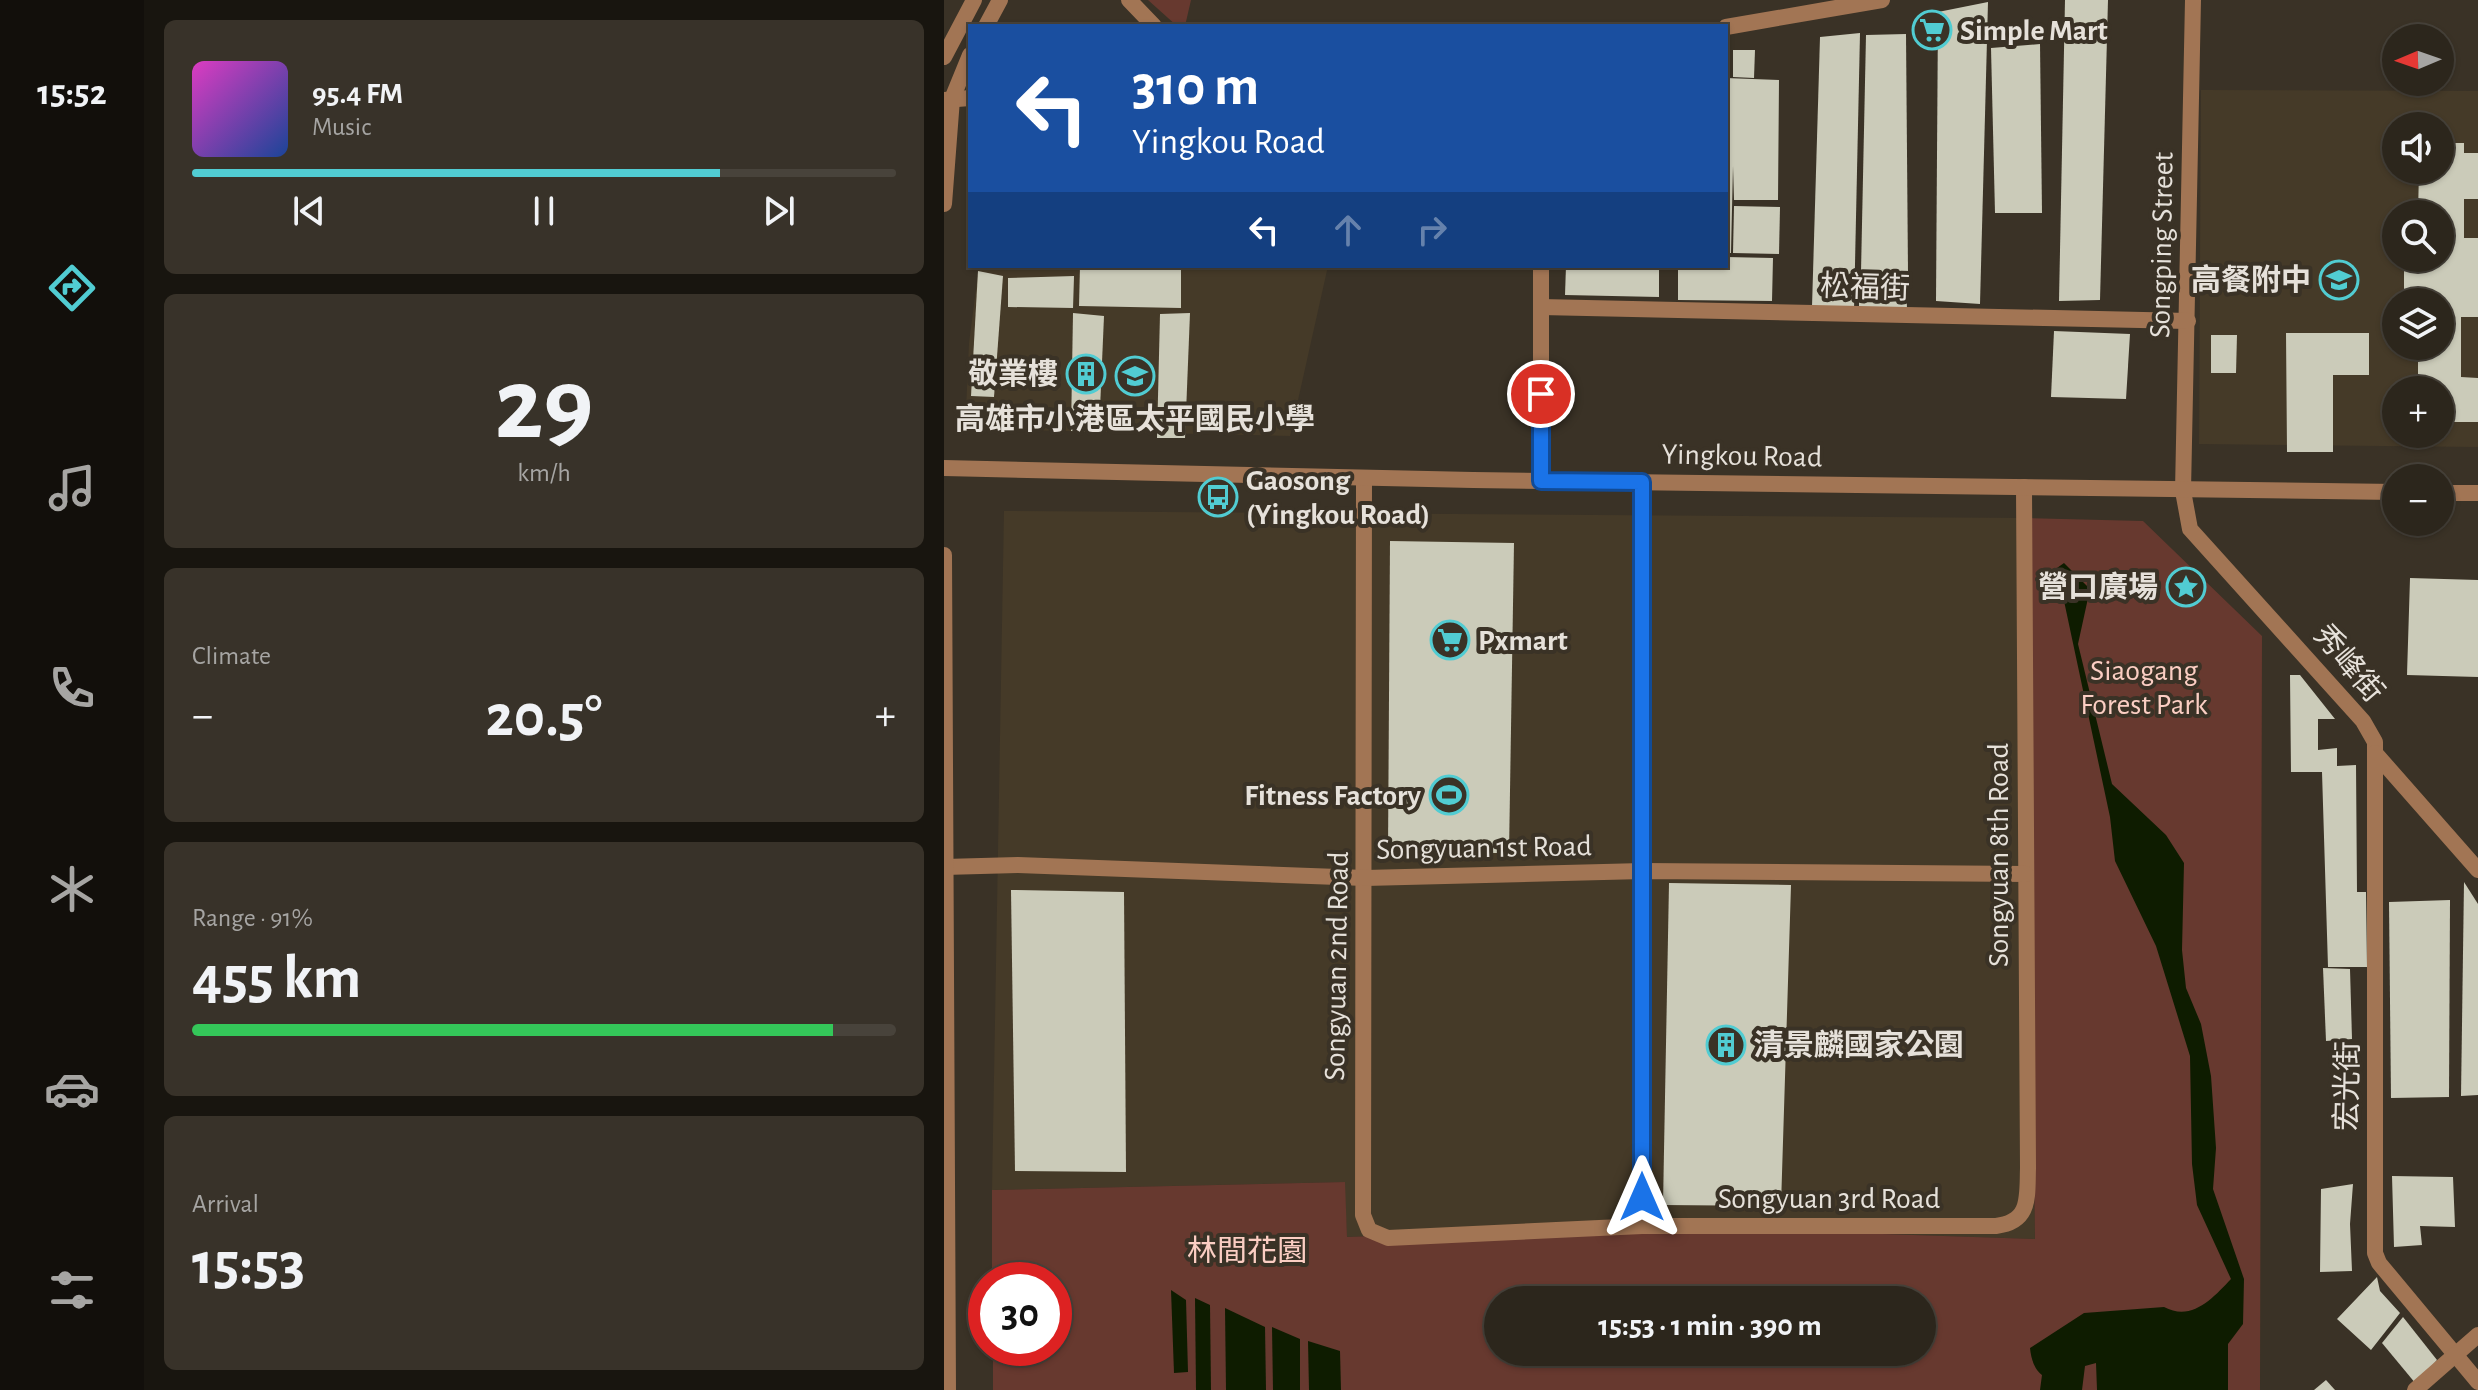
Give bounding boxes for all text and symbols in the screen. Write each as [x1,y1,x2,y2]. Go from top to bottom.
supermarket icon: Simple Mart [1911,9,1953,51]
place label: Simple Mart [1960,16,2108,46]
north arrow [2382,24,2454,96]
map controls [2382,24,2454,536]
icon: left [1000,56,1104,160]
text: 310 m [1132,59,1259,115]
text: 15:52 [37,75,107,111]
text: 95.4 FM [312,79,403,109]
button: sound [2382,112,2454,184]
text: Music [312,114,371,140]
text: Yingkou Road [1132,124,1325,160]
street label: Songping Street [2145,151,2179,338]
icon: previous [287,189,331,233]
icon: pause [522,189,566,233]
icon: next [757,189,801,233]
button: search [2382,200,2454,272]
icon: left [1242,208,1286,252]
icon: ahead [1326,208,1370,252]
icon: right [1410,208,1454,252]
school or university icon: 高餐附中 [2318,259,2360,301]
icon: directions [44,260,100,316]
place label: 高餐附中 [2191,264,2311,296]
street label: 松福街 [1819,269,1911,305]
button: layers [2382,288,2454,360]
building icon: 敬業樓 [1065,353,1107,395]
text: 29 [494,354,594,458]
school or university icon: 高雄市小港區太平國民小學 [1114,355,1156,397]
place label: 敬業樓 [968,358,1058,390]
pin [1507,360,1575,428]
icon: arrive [1519,372,1563,416]
button: + [2382,376,2454,448]
place label: 高雄市小港區太平國民小學 [955,403,1315,435]
street label: Yingkou Road [1661,440,1823,472]
icon: music [44,460,100,516]
text: km/h [517,460,571,486]
button: − [2382,464,2454,536]
place label: Gaosong (Yingkou Road) [1246,466,1430,530]
bus stop icon: Gaosong (Yingkou Road) [1197,476,1239,518]
place icon: 營口廣場 [2165,566,2207,608]
place label: 營口廣場 [2038,571,2158,603]
street label: 秀峰街 [2308,618,2390,708]
supermarket icon: Pxmart [1429,619,1471,661]
place label: Pxmart [1478,626,1568,656]
text: Climate [192,643,271,669]
park label: Siaogang Forest Park [2080,656,2208,720]
icon: phone [44,660,100,716]
text: 20.5° [486,687,602,747]
text: − [192,694,213,738]
text: + [875,694,896,738]
street label: Songyuan 8th Road [1984,743,2014,967]
sports icon: Fitness Factory [1428,774,1470,816]
place label: Fitness Factory [1244,781,1422,811]
street label: Songyuan 1st Road [1376,831,1592,865]
street label: Songyuan 2nd Road [1320,851,1354,1081]
icon: climate [44,861,100,917]
text: Range · 91% [192,905,313,931]
text: 455 km [192,949,361,1009]
building icon: 清景麟國家公園 [1705,1024,1747,1066]
place label: 清景麟國家公園 [1754,1029,1964,1061]
street label: 宏光街 [2330,1041,2364,1131]
icon: car [44,1061,100,1117]
position arrow [1600,1155,1684,1239]
street label: Songyuan 3rd Road [1718,1184,1940,1214]
text: Arrival [192,1191,259,1217]
text: 15:53 [192,1235,305,1295]
park label: 林間花園 [1187,1235,1307,1267]
icon: filters [44,1262,100,1318]
speed limit sign: 30 [968,1262,1072,1366]
text: 15:53 · 1 min · 390 m [1598,1311,1822,1341]

